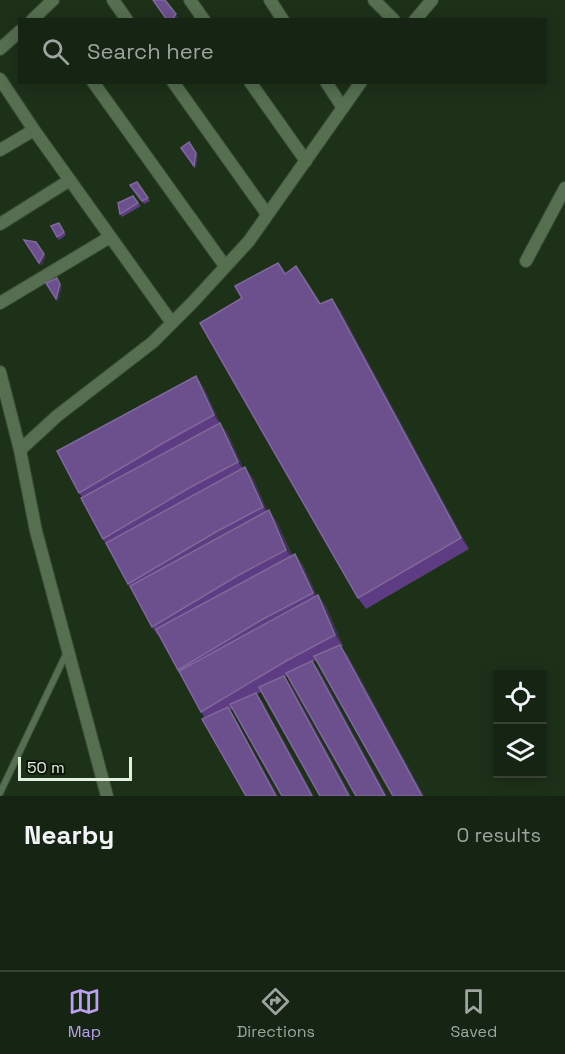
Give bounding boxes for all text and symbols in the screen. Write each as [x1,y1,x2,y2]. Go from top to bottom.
search box [18,18,547,84]
icon: search [39,35,72,68]
text: Search here [87,37,214,65]
map controls [493,670,547,778]
button: locate [493,670,547,724]
button: layers [493,724,547,778]
scale bar [18,754,132,782]
text: 50 m [27,757,65,778]
text: Nearby [24,818,114,852]
text: 0 results [457,822,541,848]
tab: Map [68,985,101,1042]
tab: Directions [237,985,315,1042]
tab: Saved [451,985,497,1042]

